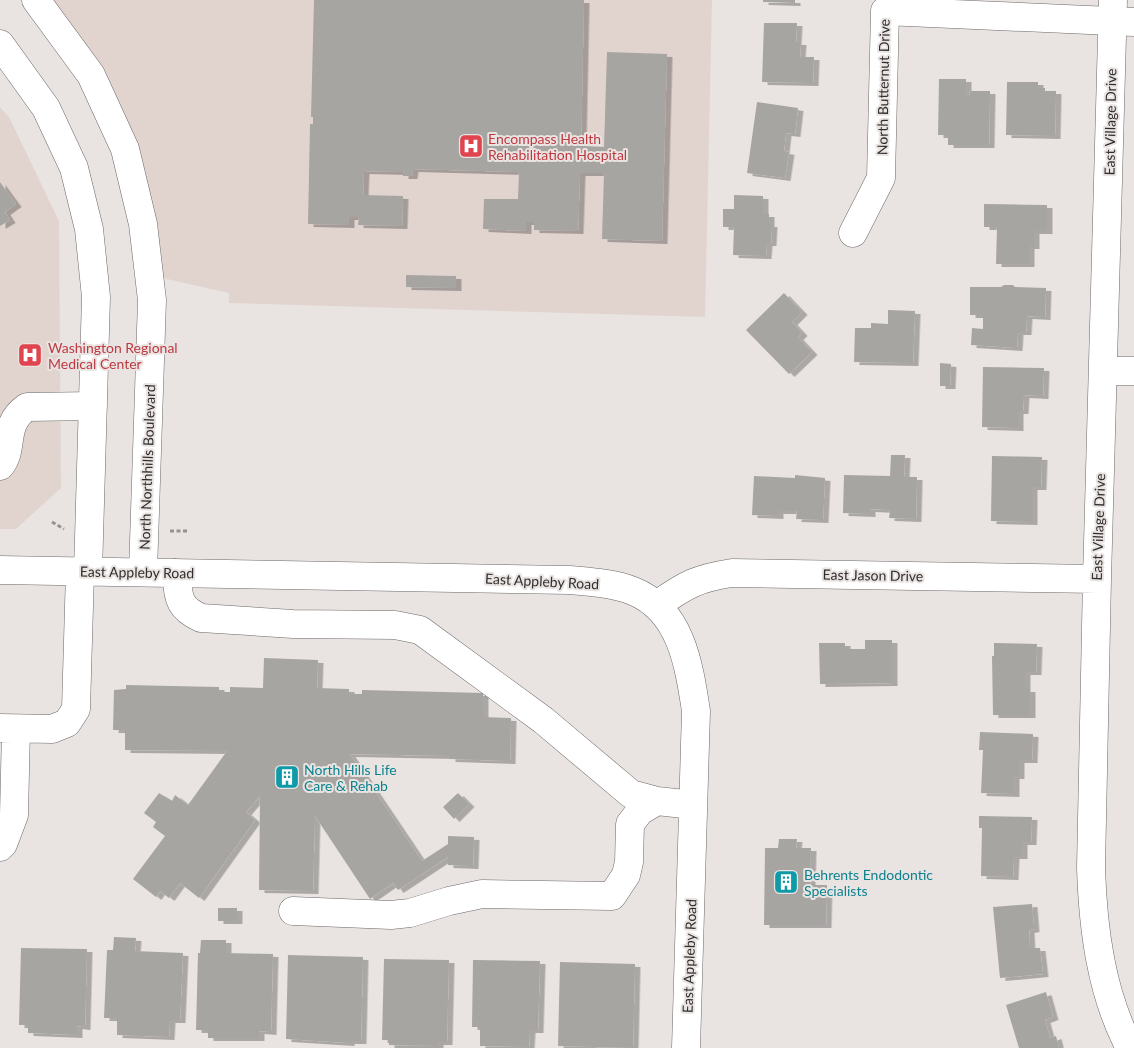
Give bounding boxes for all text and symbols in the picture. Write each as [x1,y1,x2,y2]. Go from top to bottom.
street label: North Butternut Drive [873,19,893,155]
street label: East Village Drive [1101,68,1119,176]
place label: Encompass Health Rehabilitation Hospital [488,130,627,163]
hospital icon: Encompass Health Rehabilitation Hospital [458,133,484,159]
place label: Washington Regional Medical Center [48,339,178,372]
hospital icon: Washington Regional Medical Center [17,342,43,368]
street label: North Northhills Boulevard [136,384,158,550]
street label: East Village Drive [1088,473,1108,581]
street label: East Appleby Road [80,563,194,581]
street label: East Jason Drive [823,566,923,584]
street label: East Appleby Road [485,570,599,592]
place label: North Hills Life Care & Rehab [304,761,397,794]
building icon: North Hills Life Care & Rehab [274,764,300,790]
place label: Behrents Endodontic Specialists [804,866,933,899]
building icon: Behrents Endodontic Specialists [773,869,799,895]
street label: East Appleby Road [679,899,699,1013]

